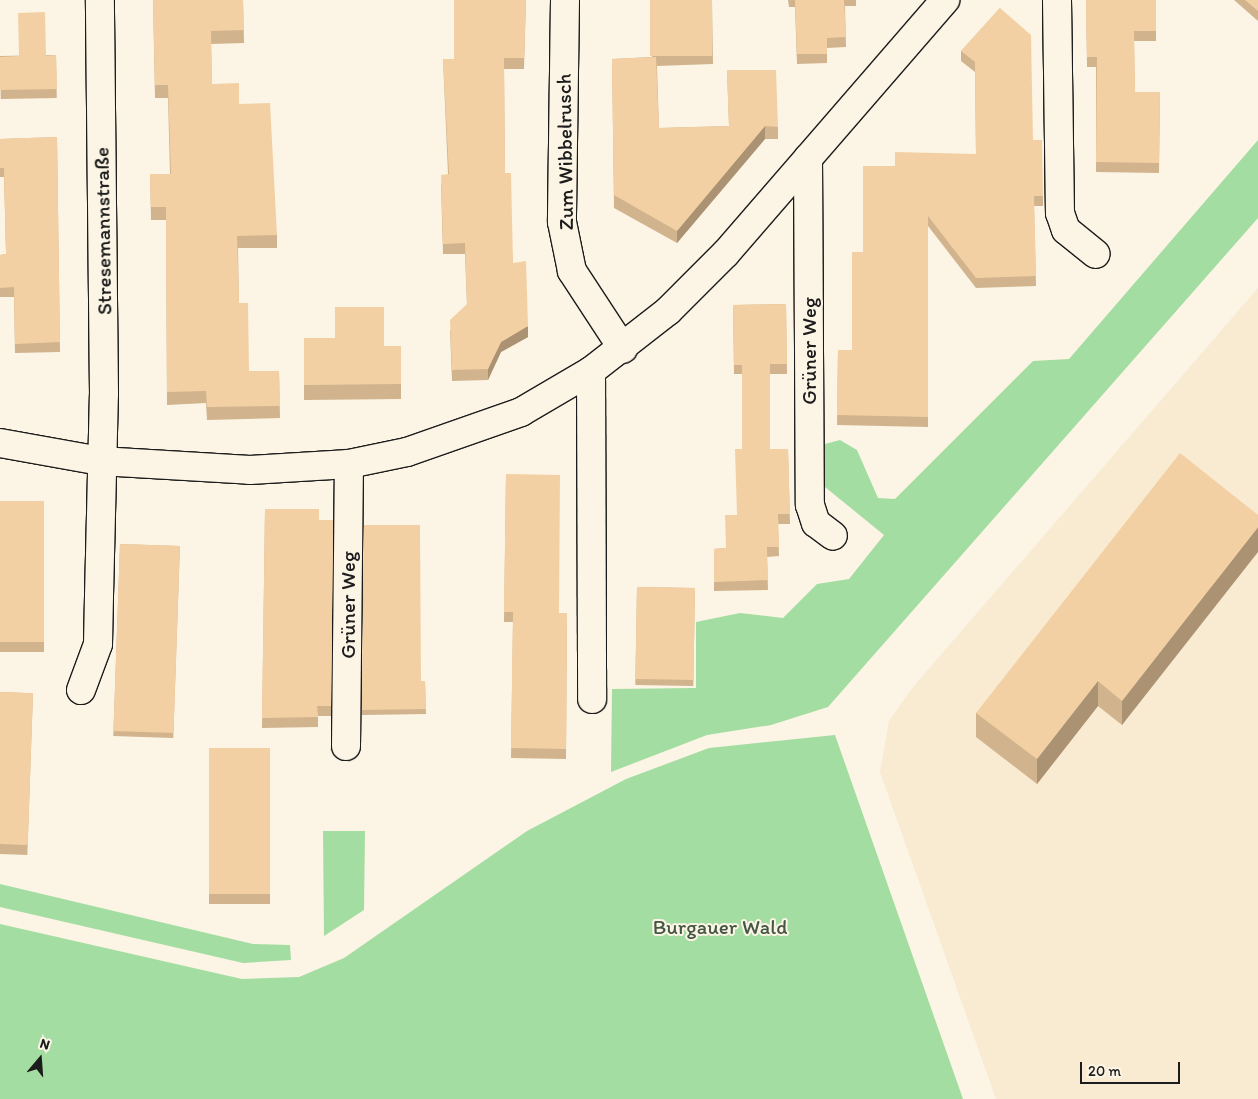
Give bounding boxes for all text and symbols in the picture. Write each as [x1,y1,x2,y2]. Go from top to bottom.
street label: Zum Wibbelrusch [551,73,579,231]
street label: Stresemannstraße [89,147,117,315]
street label: Grüner Weg [796,298,822,404]
street label: Grüner Weg [335,552,361,658]
park label: Burgauer Wald [653,914,787,940]
north arrow [15,1034,65,1084]
text: N [38,1035,52,1054]
scale bar [1083,1052,1183,1084]
text: 20 m [1088,1062,1121,1080]

